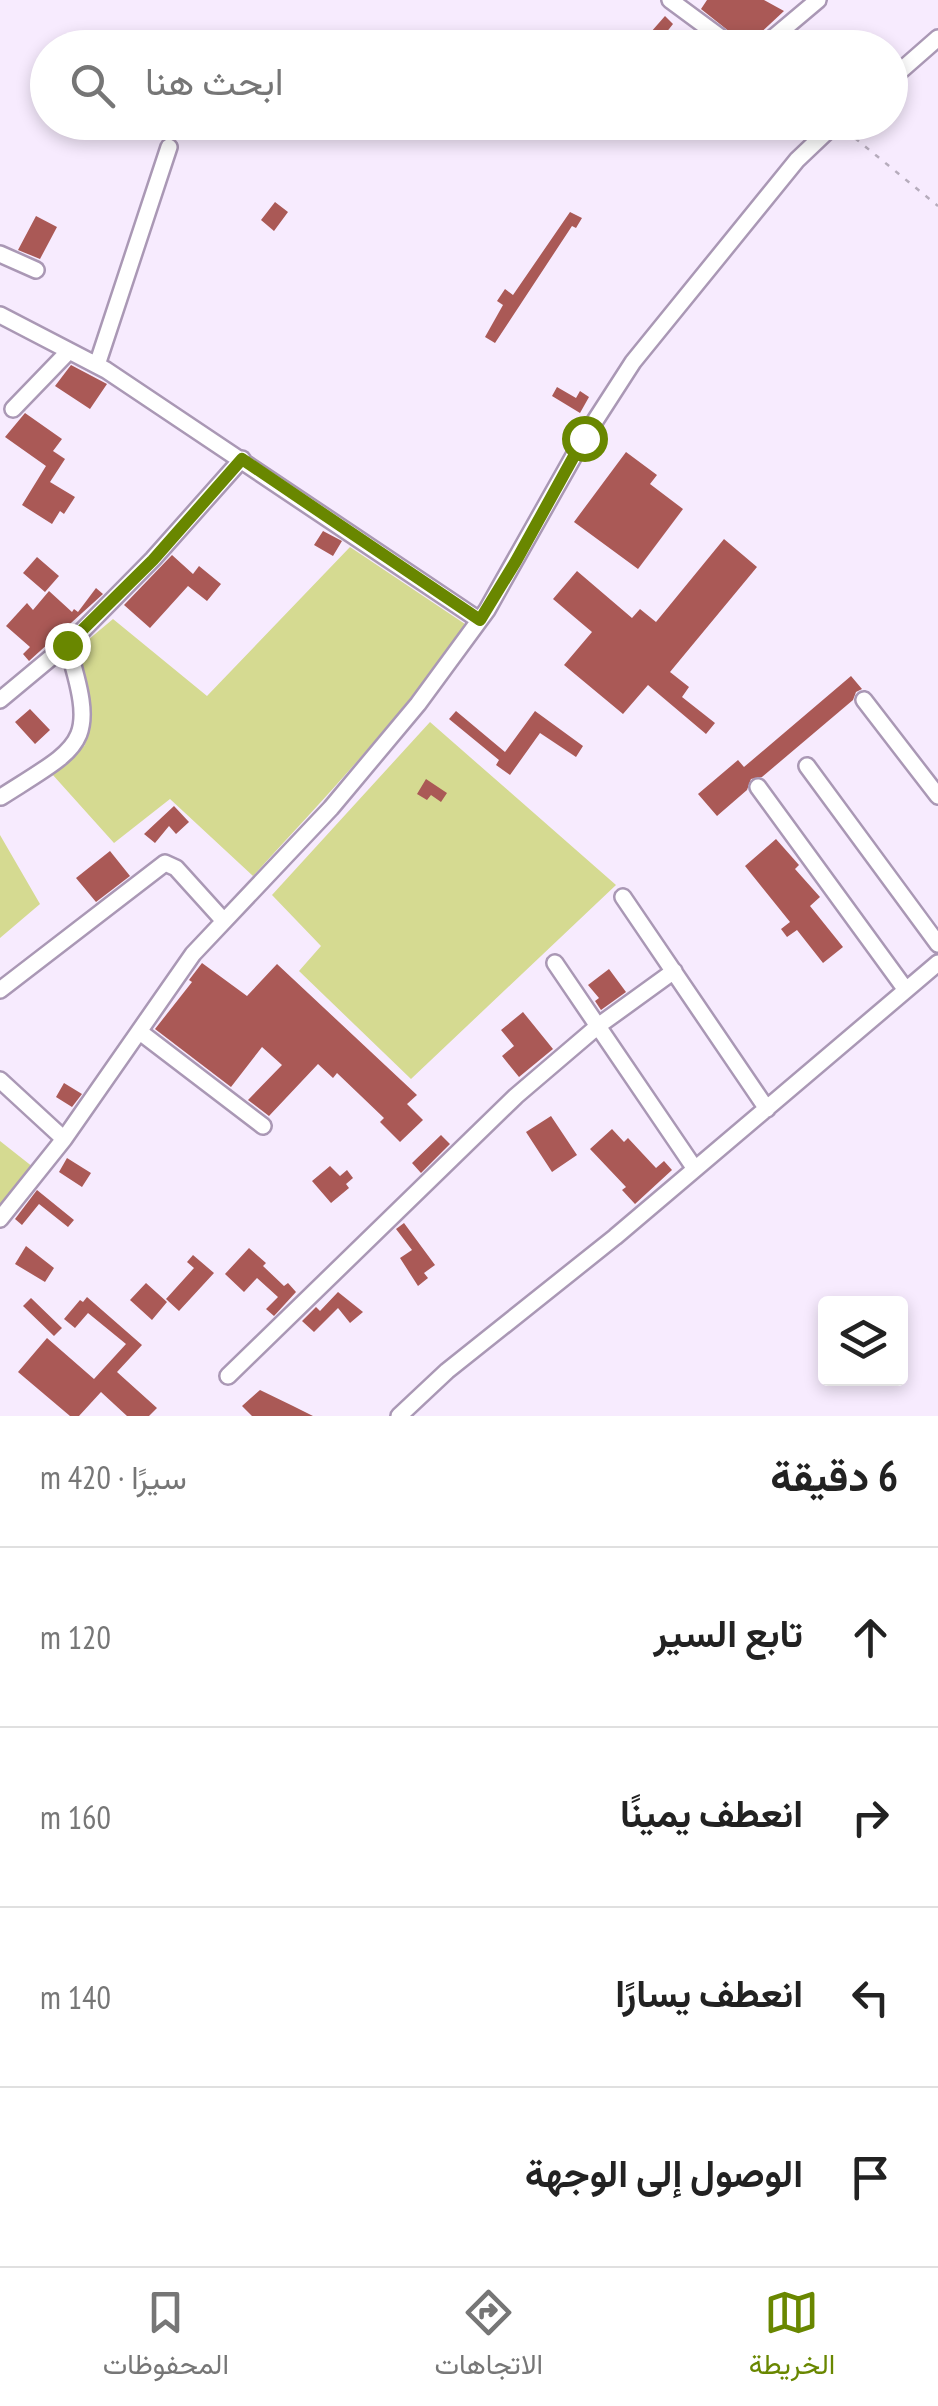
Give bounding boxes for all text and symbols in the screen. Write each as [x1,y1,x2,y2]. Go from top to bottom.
search box [30,30,908,140]
text: ابحث هنا [145,56,283,105]
icon: search [65,58,120,113]
route start [562,416,608,462]
route end [45,623,91,669]
map controls [818,1296,908,1386]
button: layers [818,1296,908,1386]
text: 6 دقيقة [770,1448,898,1503]
text: سيرًا · 420 m [40,1456,187,1498]
text: تابع السير [654,1608,803,1657]
icon: ahead [843,1610,898,1665]
text: 120 m [40,1616,111,1658]
text: انعطف يمينًا [620,1788,803,1837]
icon: right [843,1790,898,1845]
text: 160 m [40,1796,111,1838]
text: انعطف يسارًا [615,1968,803,2017]
icon: left [843,1970,898,2025]
text: 140 m [40,1976,111,2018]
text: الوصول إلى الوجهة [525,2148,803,2197]
icon: arrive [843,2150,898,2205]
tab: المحفوظات [103,2285,229,2389]
tab: الاتجاهات [434,2285,543,2389]
tab: الخريطة [749,2285,835,2389]

